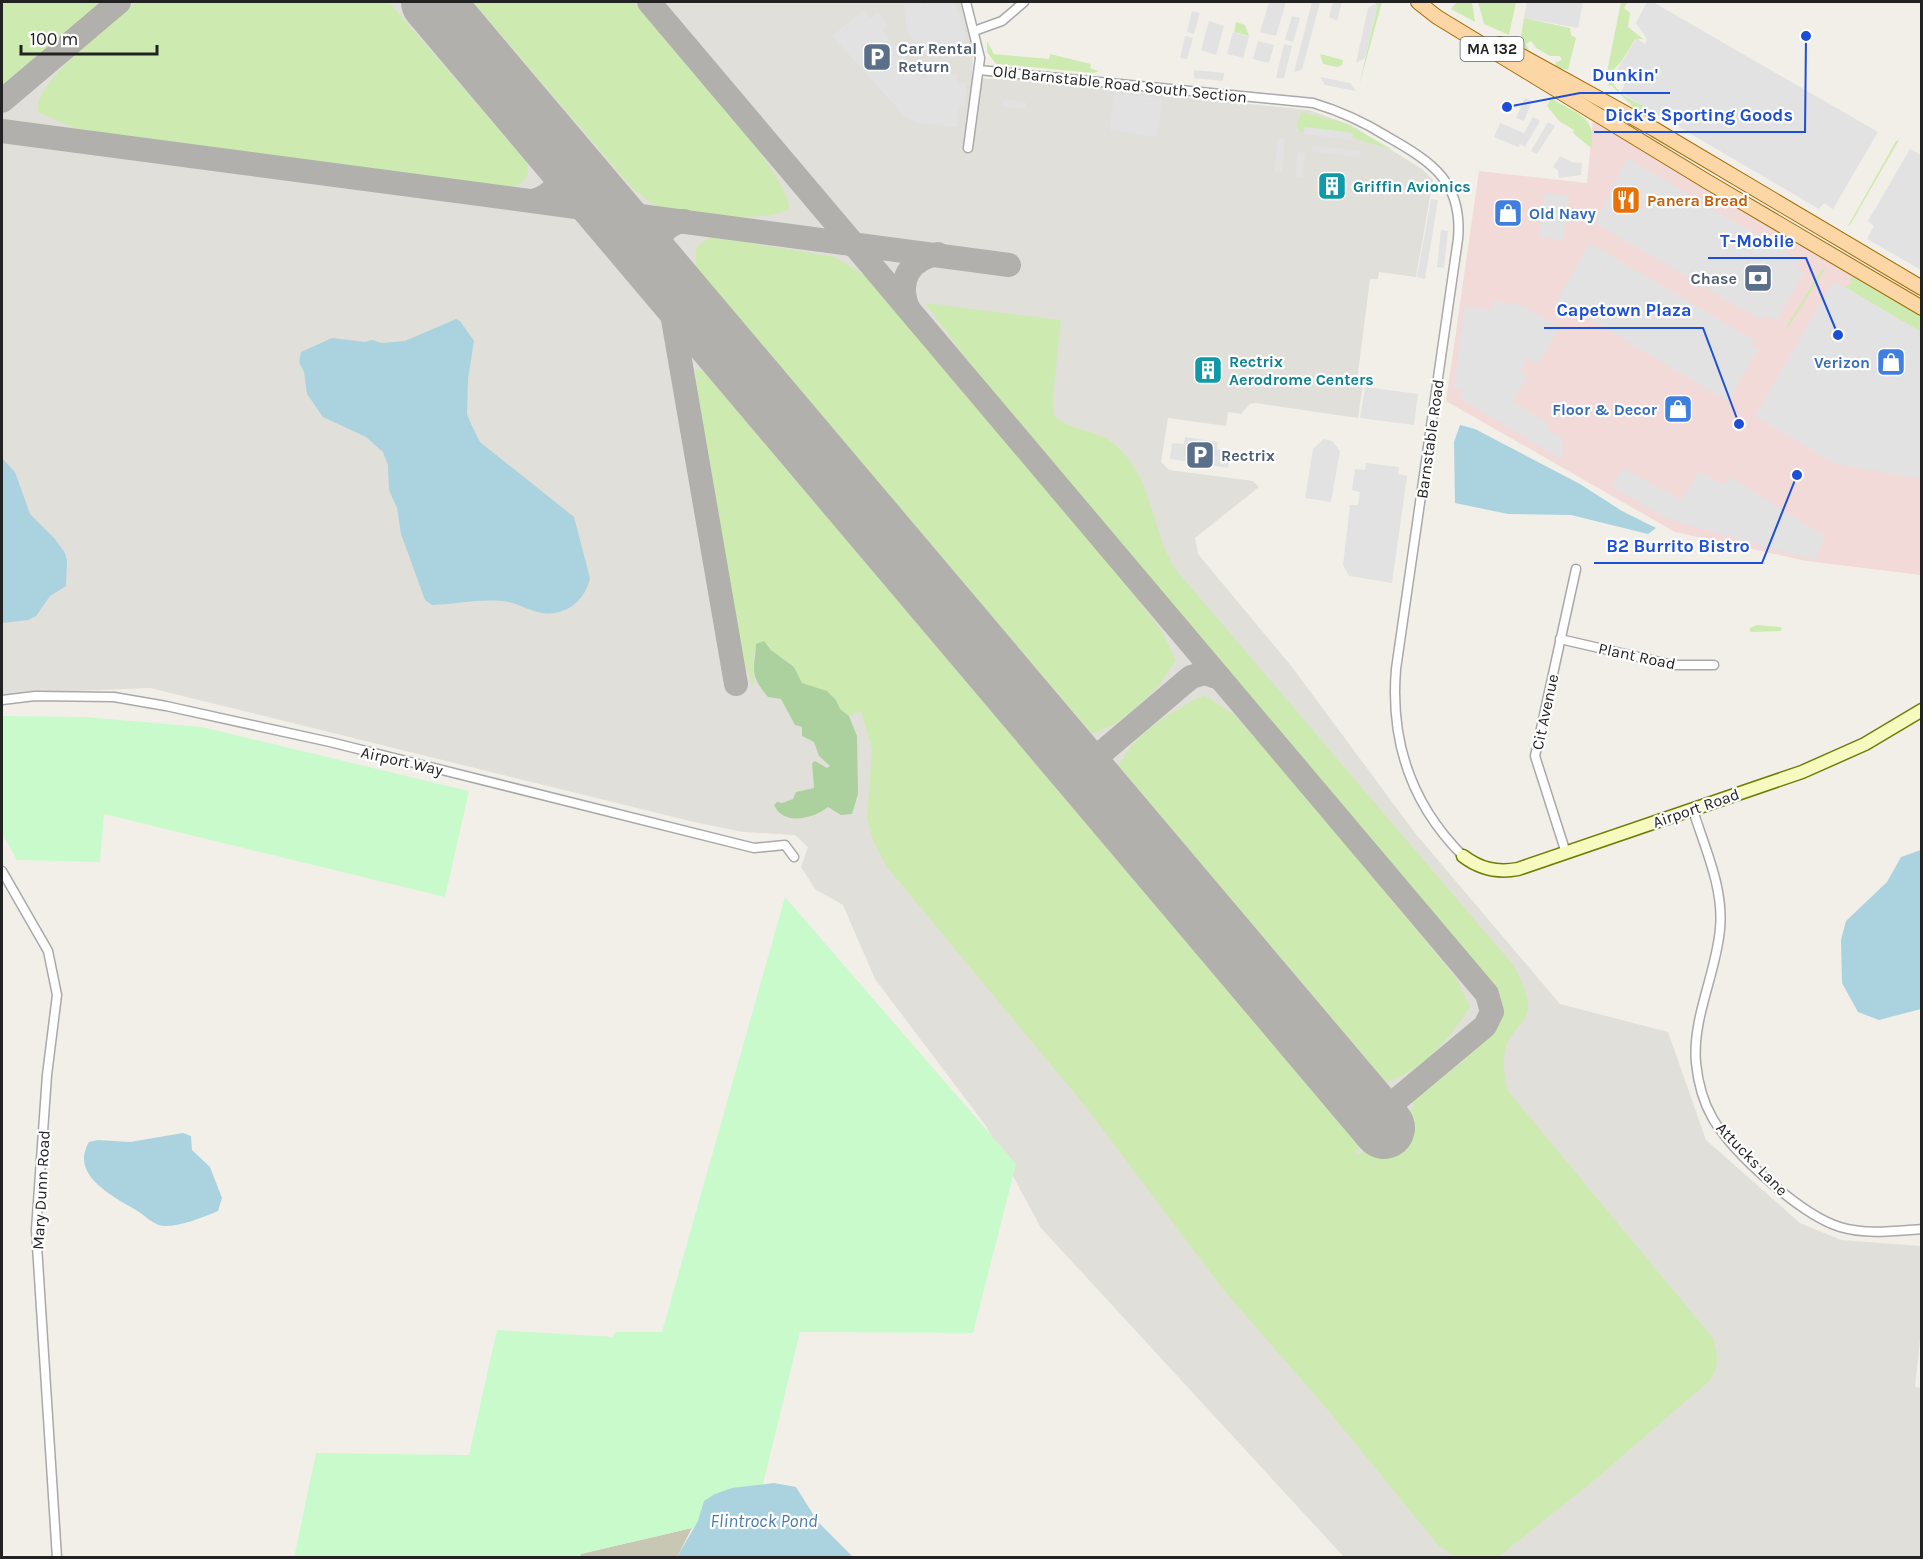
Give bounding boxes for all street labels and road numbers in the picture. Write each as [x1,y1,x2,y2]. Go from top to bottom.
road number: MA 132 [1460,37,1524,61]
street label: Old Barnstable Road South Section [992,61,1248,107]
street label: Barnstable Road [1412,378,1448,500]
street label: Plant Road [1597,639,1677,673]
street label: Cit Avenue [1528,672,1562,752]
street label: Airport Way [359,742,445,780]
street label: Airport Road [1650,784,1742,832]
street label: Attucks Lane [1712,1118,1792,1200]
street label: Mary Dunn Road [28,1130,54,1250]

